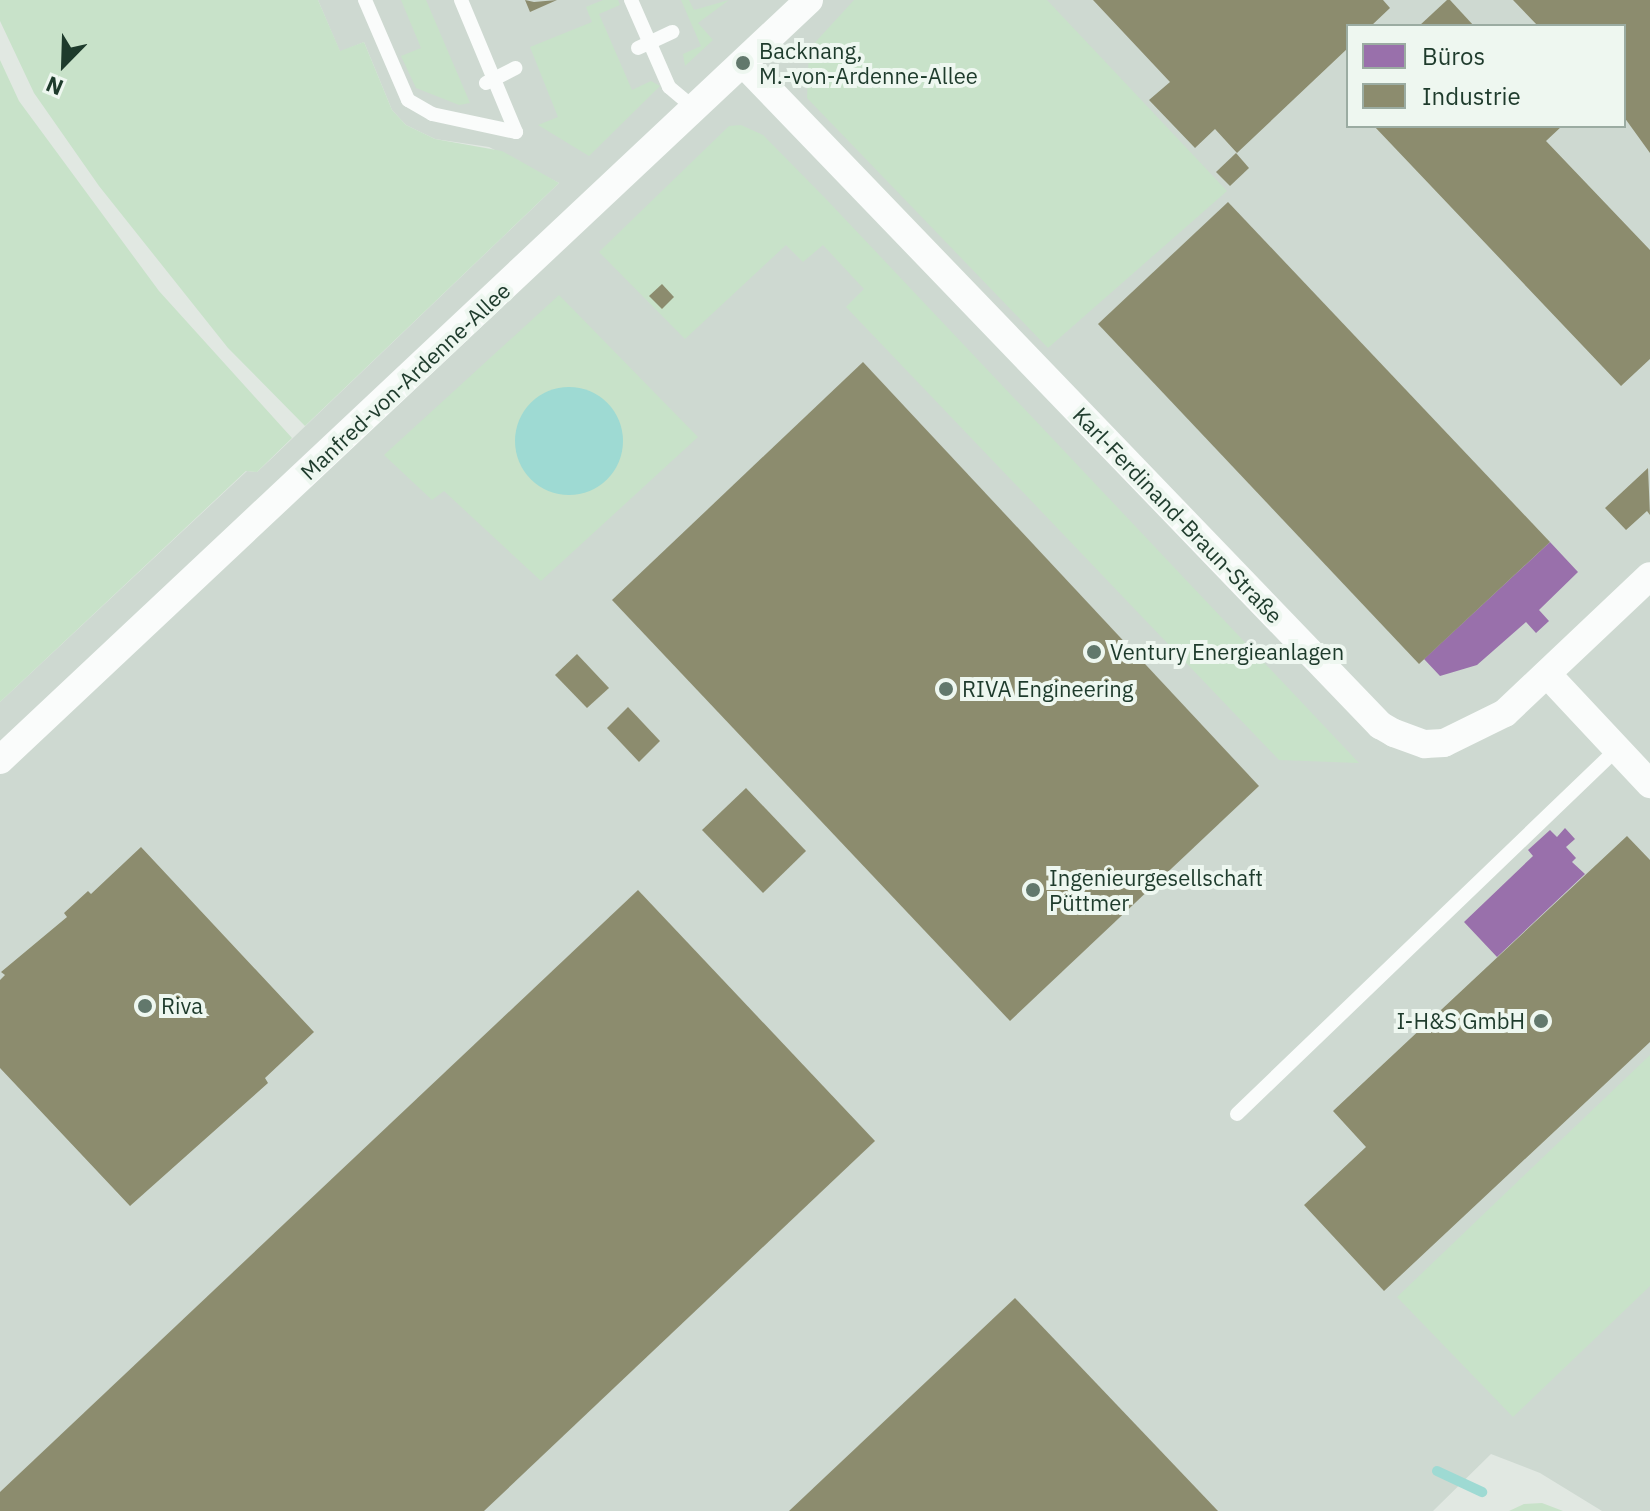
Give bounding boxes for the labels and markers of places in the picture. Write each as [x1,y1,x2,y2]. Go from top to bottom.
place label: Backnang, M.-von-Ardenne-Allee [759,37,978,88]
marker: Backnang, M.-von-Ardenne-Allee [734,54,752,72]
place label: Ventury Energieanlagen [1110,639,1344,665]
marker: Ventury Energieanlagen [1085,643,1103,661]
place label: RIVA Engineering [962,676,1133,702]
marker: RIVA Engineering [937,680,955,698]
place label: Ingenieurgesellschaft Püttmer [1049,864,1263,916]
marker: Ingenieurgesellschaft Püttmer [1024,881,1042,899]
place label: Riva [161,993,203,1019]
marker: Riva [136,997,154,1015]
place label: I-H&S GmbH [1396,1008,1525,1034]
marker: I-H&S GmbH [1532,1012,1550,1030]

